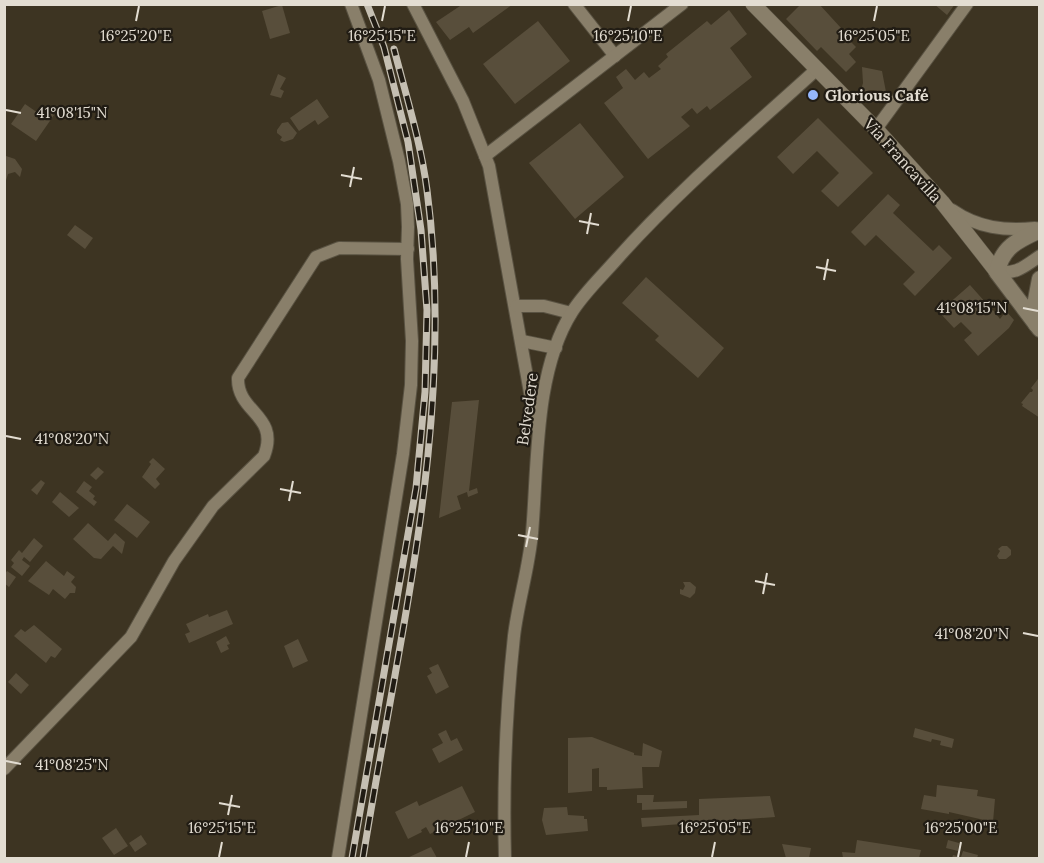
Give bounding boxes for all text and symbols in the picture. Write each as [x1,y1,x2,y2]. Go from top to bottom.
text: 16°25'20"E [100,26,172,45]
text: 16°25'15"E [348,26,416,45]
text: 16°25'10"E [594,26,662,45]
text: 16°25'05"E [838,26,910,45]
place label: Glorious Café [825,85,929,105]
marker: Glorious Café [806,88,820,102]
text: 41°08'15"N [37,103,107,122]
street label: Via Francavilla [859,113,946,206]
text: 41°08'15"N [937,298,1007,317]
street label: Belvedere [512,371,542,447]
text: 41°08'20"N [35,429,109,448]
text: 41°08'20"N [935,624,1009,643]
text: 41°08'25"N [35,755,109,774]
text: 16°25'15"E [188,818,256,837]
text: 16°25'10"E [435,818,503,837]
text: 16°25'05"E [679,818,751,837]
text: 16°25'00"E [925,818,997,837]

